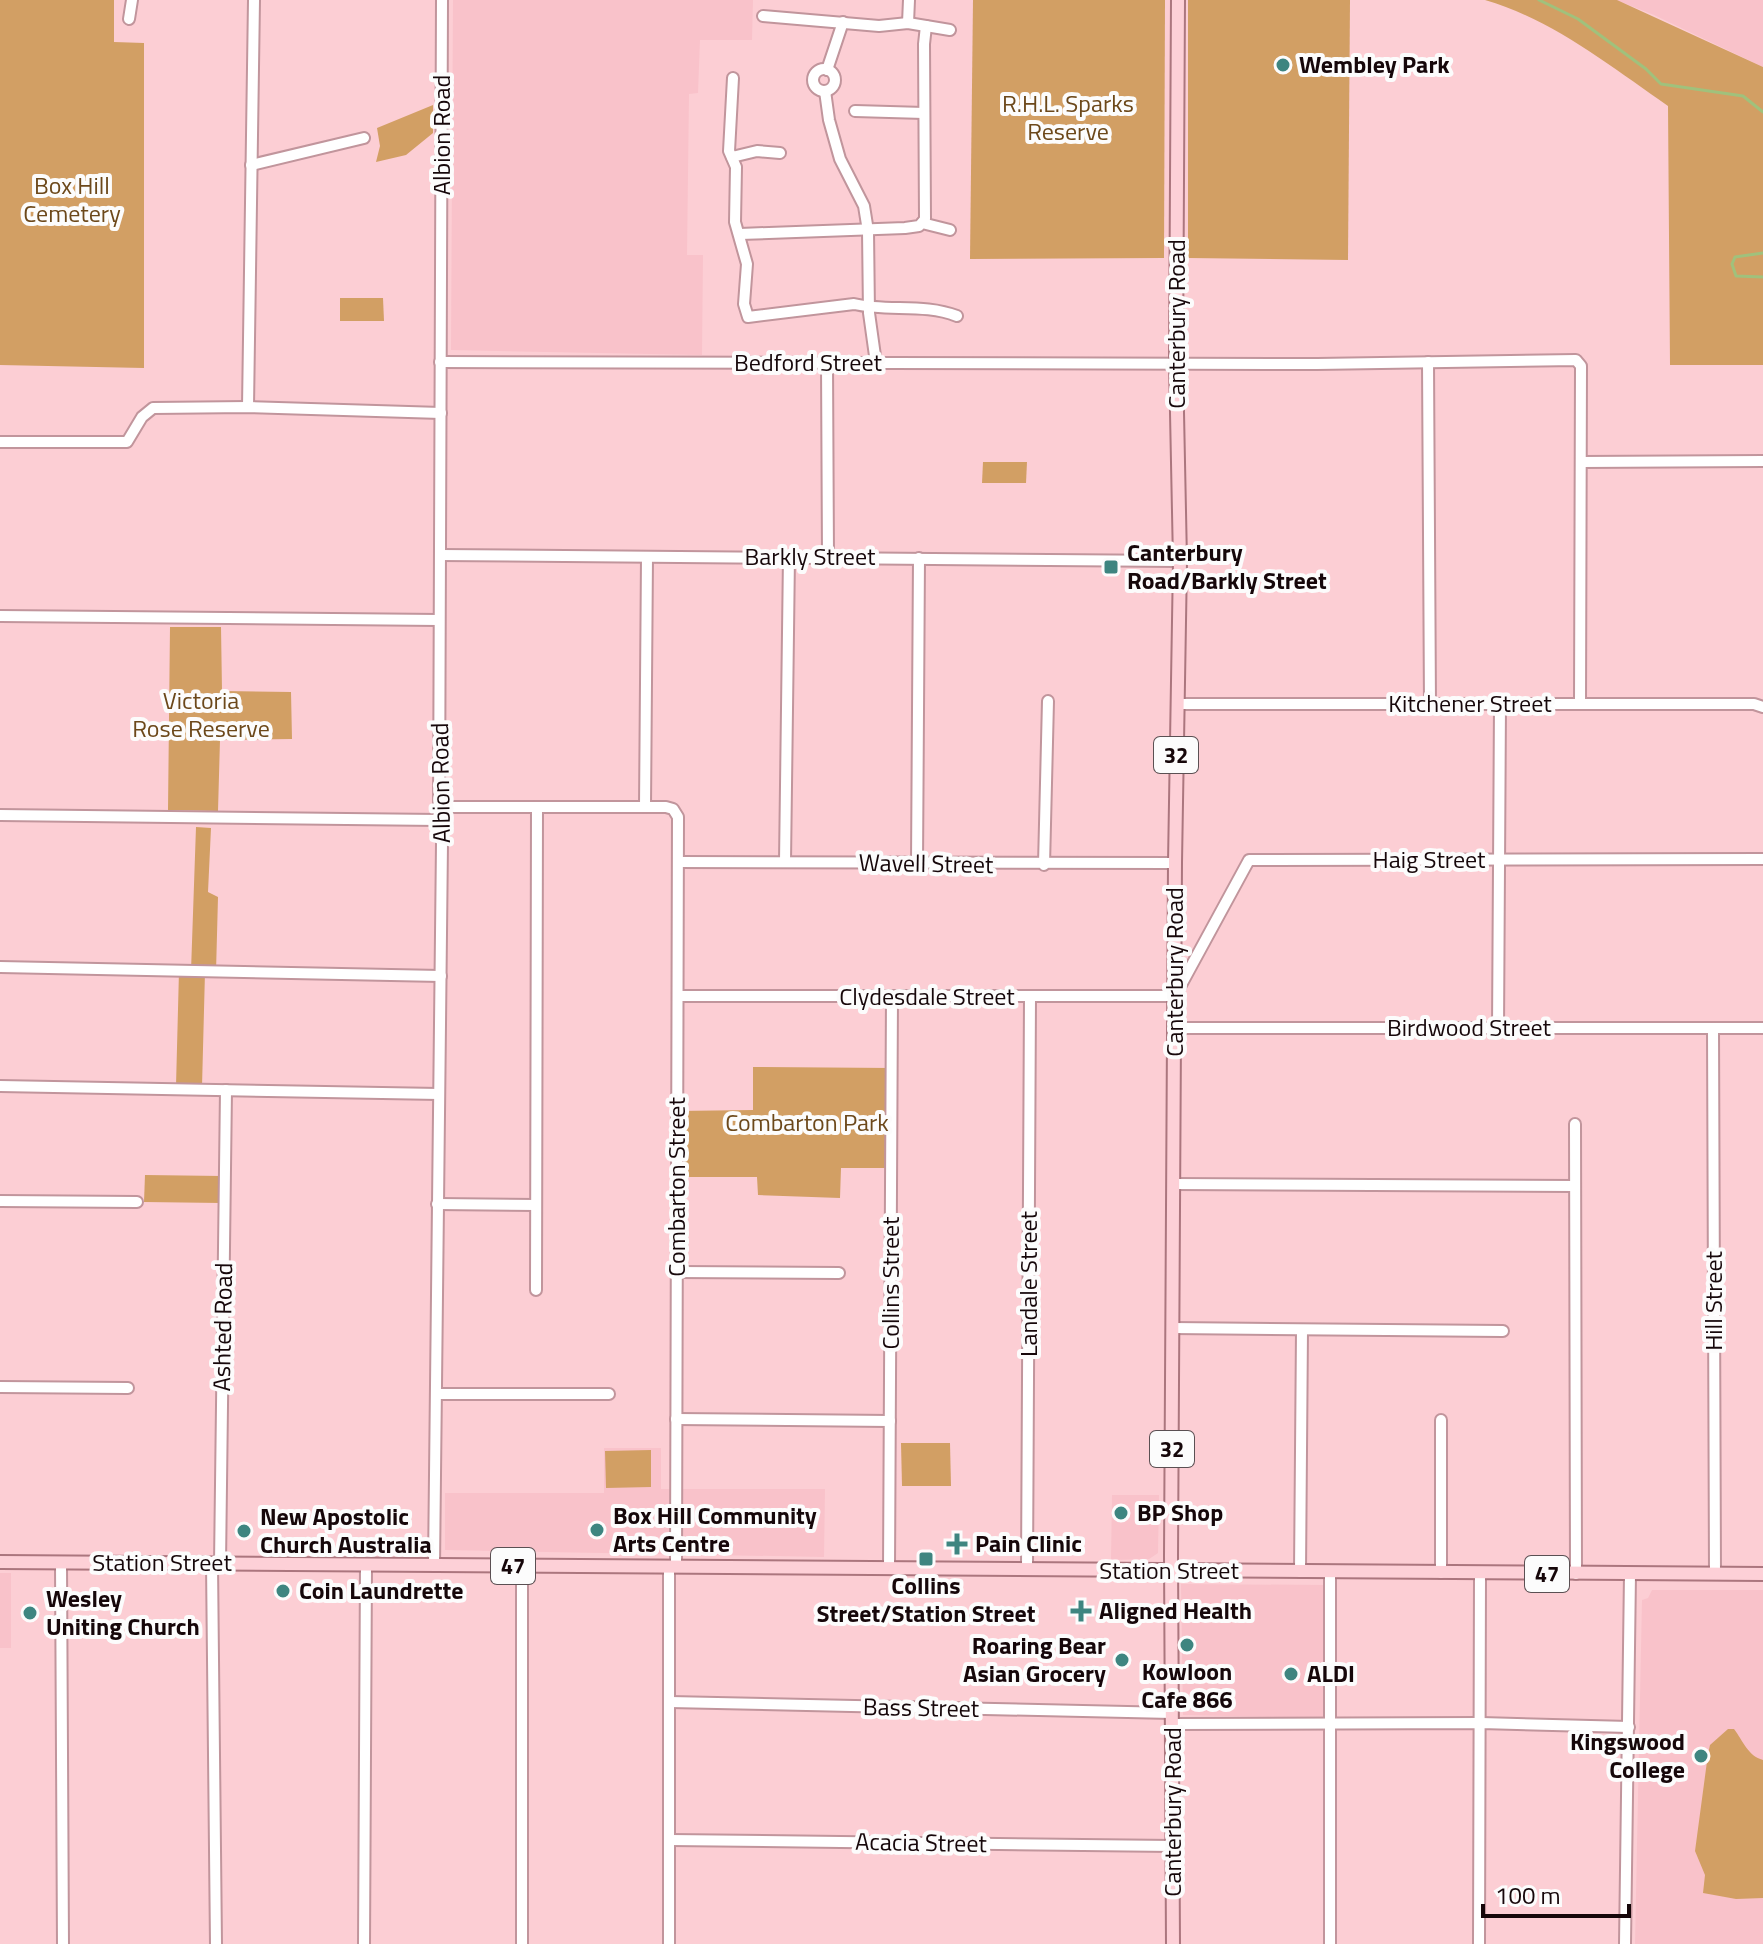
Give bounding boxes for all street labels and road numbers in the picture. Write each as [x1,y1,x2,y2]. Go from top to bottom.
street label: Albion Road [423,75,459,195]
street label: Canterbury Road [1158,239,1194,409]
street label: Bedford Street [734,344,882,380]
street label: Barkly Street [745,538,876,574]
street label: Kitchener Street [1388,685,1552,721]
street label: Albion Road [421,722,459,844]
road number: 32 [1154,737,1198,773]
street label: Haig Street [1373,841,1486,877]
street label: Wavell Street [858,844,994,882]
street label: Canterbury Road [1156,887,1192,1057]
street label: Clydesdale Street [839,978,1015,1014]
street label: Birdwood Street [1387,1009,1552,1045]
street label: Combarton Street [658,1097,694,1277]
street label: Landale Street [1010,1210,1046,1357]
street label: Collins Street [872,1216,908,1350]
street label: Hill Street [1695,1251,1731,1351]
street label: Ashted Road [203,1262,241,1392]
road number: 32 [1150,1431,1194,1467]
street label: Station Street [92,1544,232,1580]
road number: 47 [491,1548,535,1584]
street label: Station Street [1099,1552,1239,1588]
road number: 47 [1525,1556,1569,1592]
street label: Bass Street [863,1688,980,1726]
street label: Canterbury Road [1154,1727,1190,1897]
street label: Acacia Street [855,1823,988,1861]

